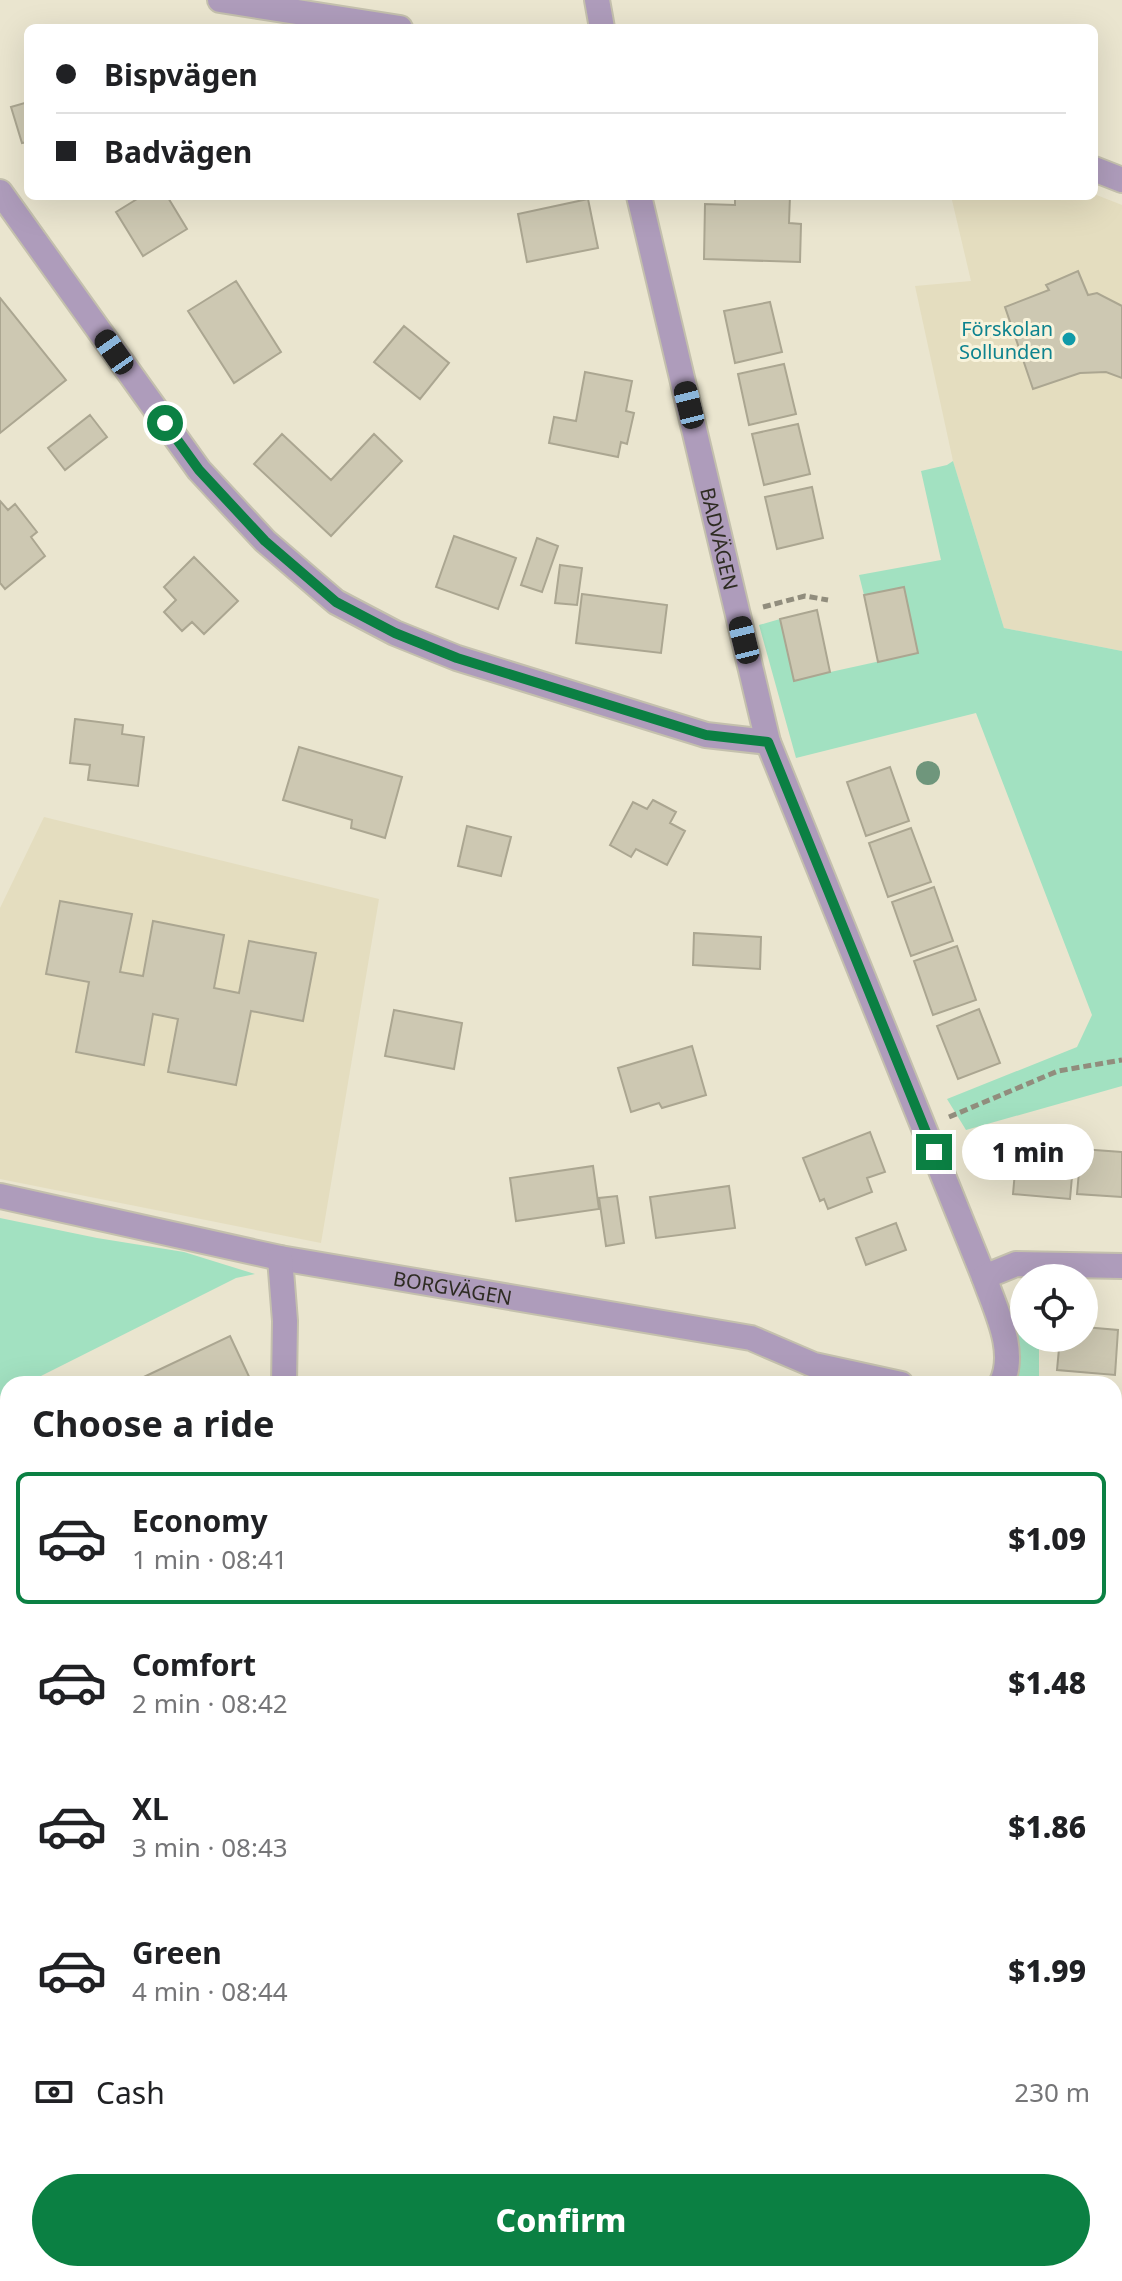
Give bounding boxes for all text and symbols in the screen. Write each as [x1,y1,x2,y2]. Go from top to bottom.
text: Bispvägen [104,54,258,95]
text: Badvägen [104,131,252,172]
place label: Förskolan Sollunden [959,315,1053,365]
car [90,325,138,379]
marker: Förskolan Sollunden [1060,330,1078,348]
car [672,379,706,431]
route start [147,405,183,441]
street label: BADVÄGEN [695,485,745,593]
car [727,614,761,666]
callout: 1 min [962,1124,1094,1180]
route end [916,1134,952,1170]
text: 1 min [992,1134,1064,1170]
street label: BORGVÄGEN [391,1264,514,1311]
map controls [1010,1264,1098,1352]
button: locate [1010,1264,1098,1352]
text: Choose a ride [32,1399,274,1448]
text: Economy [132,1500,268,1541]
icon: car [36,1502,108,1574]
text: $1.09 [1008,1518,1086,1559]
text: 1 min · 08:41 [132,1541,288,1577]
text: Comfort [132,1644,256,1685]
icon: car [36,1646,108,1718]
text: $1.48 [1008,1662,1086,1703]
text: 2 min · 08:42 [132,1685,288,1721]
text: XL [132,1788,169,1829]
icon: car [36,1790,108,1862]
text: $1.86 [1008,1806,1086,1847]
text: 3 min · 08:43 [132,1829,288,1865]
text: Green [132,1932,222,1973]
icon: car [36,1934,108,2006]
text: $1.99 [1008,1950,1086,1991]
text: 4 min · 08:44 [132,1973,288,2009]
icon: cash [32,2070,76,2114]
text: Cash [96,2072,165,2113]
text: 230 m [1014,2074,1090,2110]
button: Confirm [32,2174,1090,2266]

